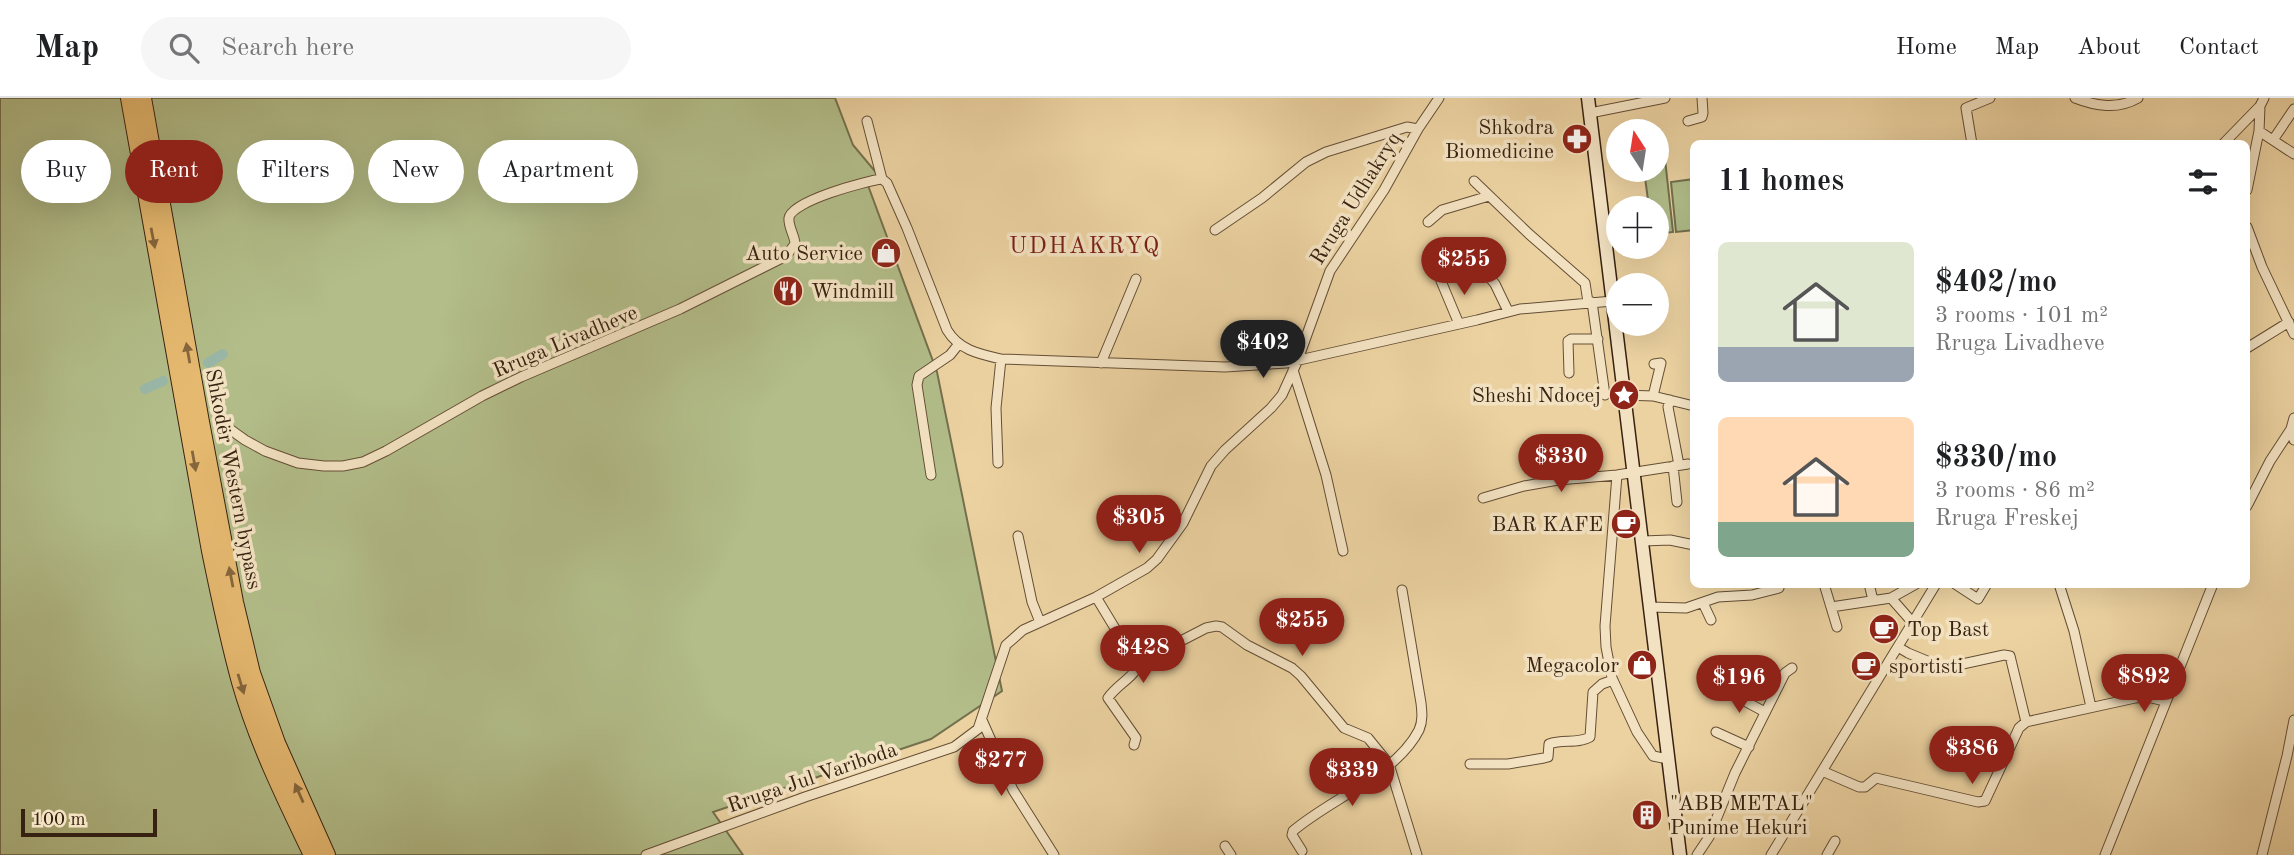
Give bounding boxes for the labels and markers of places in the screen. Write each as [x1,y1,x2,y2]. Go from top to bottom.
place label: Shkodra Biomedicine [1445,118,1554,163]
pharmacy icon: Shkodra Biomedicine [1560,122,1594,156]
shop icon: Auto Service [869,236,903,270]
pin: $255 [1423,238,1505,297]
place label: Auto Service [745,244,863,265]
restaurant icon: Windmill [771,274,805,308]
place label: Windmill [811,282,894,303]
pin: $402 [1222,320,1304,380]
place icon: Sheshi Ndocej [1607,378,1641,412]
place label: Sheshi Ndocej [1472,386,1601,407]
pin: $330 [1520,434,1602,494]
pin: $305 [1098,496,1180,555]
cafe icon: BAR KAFE [1609,507,1643,541]
place label: BAR KAFE [1492,515,1603,536]
pin: $255 [1261,598,1343,658]
cafe icon: Top Bast [1867,612,1901,646]
place label: Top Bast [1907,620,1989,641]
pin: $428 [1102,626,1184,685]
shop icon: Megacolor [1625,648,1659,682]
cafe icon: sportisti [1849,649,1883,683]
pin: $892 [2103,654,2185,714]
place label: Megacolor [1526,656,1619,677]
pin: $196 [1698,656,1780,715]
place label: sportisti [1889,657,1963,678]
pin: $386 [1931,726,2013,786]
pin: $277 [960,738,1042,798]
pin: $339 [1311,748,1393,808]
place label: "ABB METAL" Punime Hekuri [1670,794,1813,839]
building icon: "ABB METAL" Punime Hekuri [1630,798,1664,832]

